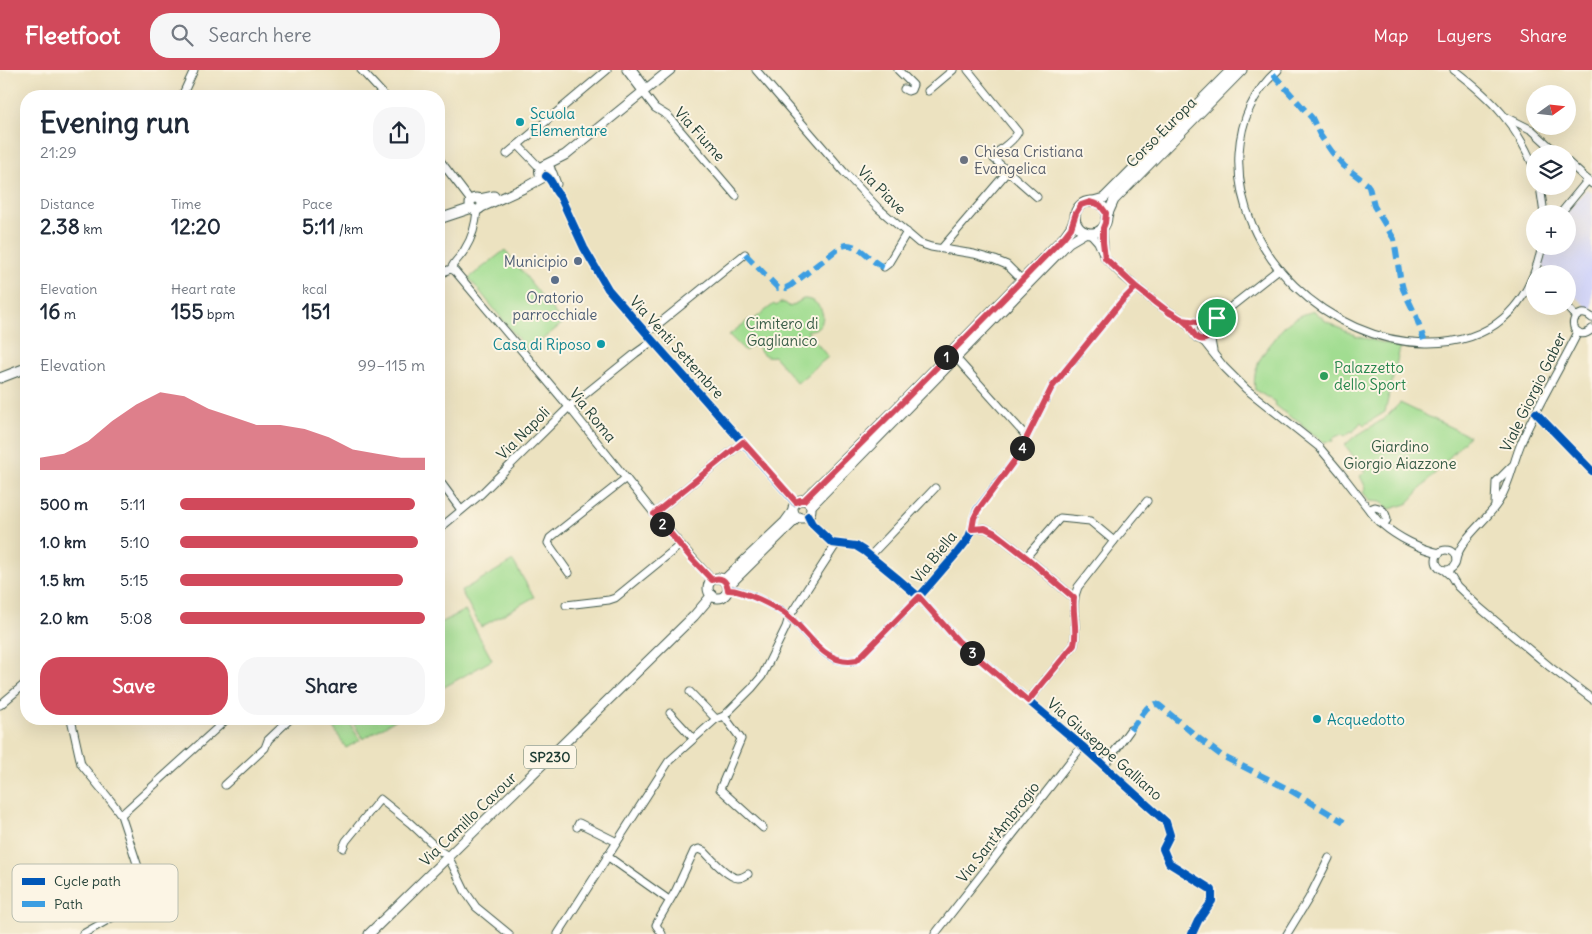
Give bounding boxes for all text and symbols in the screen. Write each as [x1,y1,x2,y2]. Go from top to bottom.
search box [150,13,500,58]
text: Fleetfoot [25,20,120,50]
icon: search [168,21,196,49]
text: Search here [208,23,311,47]
text: Map [1373,24,1408,47]
text: Layers [1436,24,1492,47]
text: Share [1520,24,1567,47]
north arrow [1526,85,1576,135]
map controls [1526,85,1576,315]
street label: Corso Europa [1122,92,1201,171]
street label: Via Fiume [671,103,729,165]
place label: Scuola Elementare [530,104,607,140]
text: Evening run [40,105,190,141]
button: share [373,107,425,159]
marker: Scuola Elementare [514,116,526,128]
text: 21:29 [40,142,77,162]
place label: Chiesa Cristiana Evangelica [974,142,1084,178]
button: layers [1526,145,1576,195]
marker: Chiesa Cristiana Evangelica [958,154,970,166]
street label: Via Piave [854,162,910,218]
text: Distance [40,195,95,213]
text: Time [171,195,201,213]
text: Pace [302,195,332,213]
button: + [1526,205,1576,255]
text: 2.38 [40,213,80,240]
text: 12:20 [171,213,221,240]
text: 5:11 [302,213,336,240]
text: km [80,220,103,238]
text: /km [336,220,363,238]
place label: Municipio [504,252,568,271]
marker: Municipio [572,255,584,267]
button: − [1526,265,1576,315]
marker: Oratorio parrocchiale [549,274,561,286]
text: Elevation [40,280,97,298]
text: Heart rate [171,280,236,298]
text: kcal [302,280,327,298]
place label: Oratorio parrocchiale [513,288,597,324]
street label: Via Venti Settembre [626,292,728,402]
pin [1196,297,1238,339]
text: 16 [40,298,60,325]
text: 155 [171,298,204,325]
text: 151 [302,298,331,325]
icon: arrive [1203,304,1231,332]
text: m [60,305,76,323]
text: bpm [204,305,235,323]
park label: Cimitero di Gaglianico [746,314,818,350]
street label: Viale Giorgio Gaber [1496,329,1570,455]
place label: Casa di Riposo [493,335,591,354]
marker: Casa di Riposo [595,338,607,350]
pin: 1 [934,344,958,370]
text: 1 [944,348,949,366]
text: Elevation [40,355,106,375]
text: 99–115 m [358,355,425,375]
place label: Palazzetto dello Sport [1334,358,1406,394]
marker: Palazzetto dello Sport [1318,370,1330,382]
street label: Via Roma [565,384,621,446]
street label: Via Napoli [492,402,554,464]
pin: 4 [1010,436,1034,460]
park label: Giardino Giorgio Aiazzone [1343,437,1457,473]
text: 4 [1018,439,1027,457]
text: 500 m [40,494,88,514]
text: 5:11 [120,494,146,514]
pin: 2 [650,512,674,536]
text: 2 [659,515,666,533]
street label: Via Biella [907,527,961,587]
text: 1.0 km [40,532,86,552]
text: 5:10 [120,532,150,552]
text: 1.5 km [40,570,85,590]
text: 5:15 [120,570,148,590]
text: 2.0 km [40,608,89,628]
text: 5:08 [120,608,153,628]
pin: 3 [960,640,984,666]
text: 3 [969,644,976,662]
button: Save [40,657,228,715]
button: Share [238,657,425,715]
street label: Via Giuseppe Galliano [1043,694,1167,804]
place label: Acquedotto [1327,710,1405,729]
marker: Acquedotto [1311,713,1323,725]
road number: SP230 [524,746,576,769]
street label: Via Camillo Cavour [416,768,520,870]
street label: Via Sant'Ambrogio [953,778,1043,886]
legend [12,864,178,922]
text: Cycle path [54,872,121,890]
text: Path [54,895,83,913]

